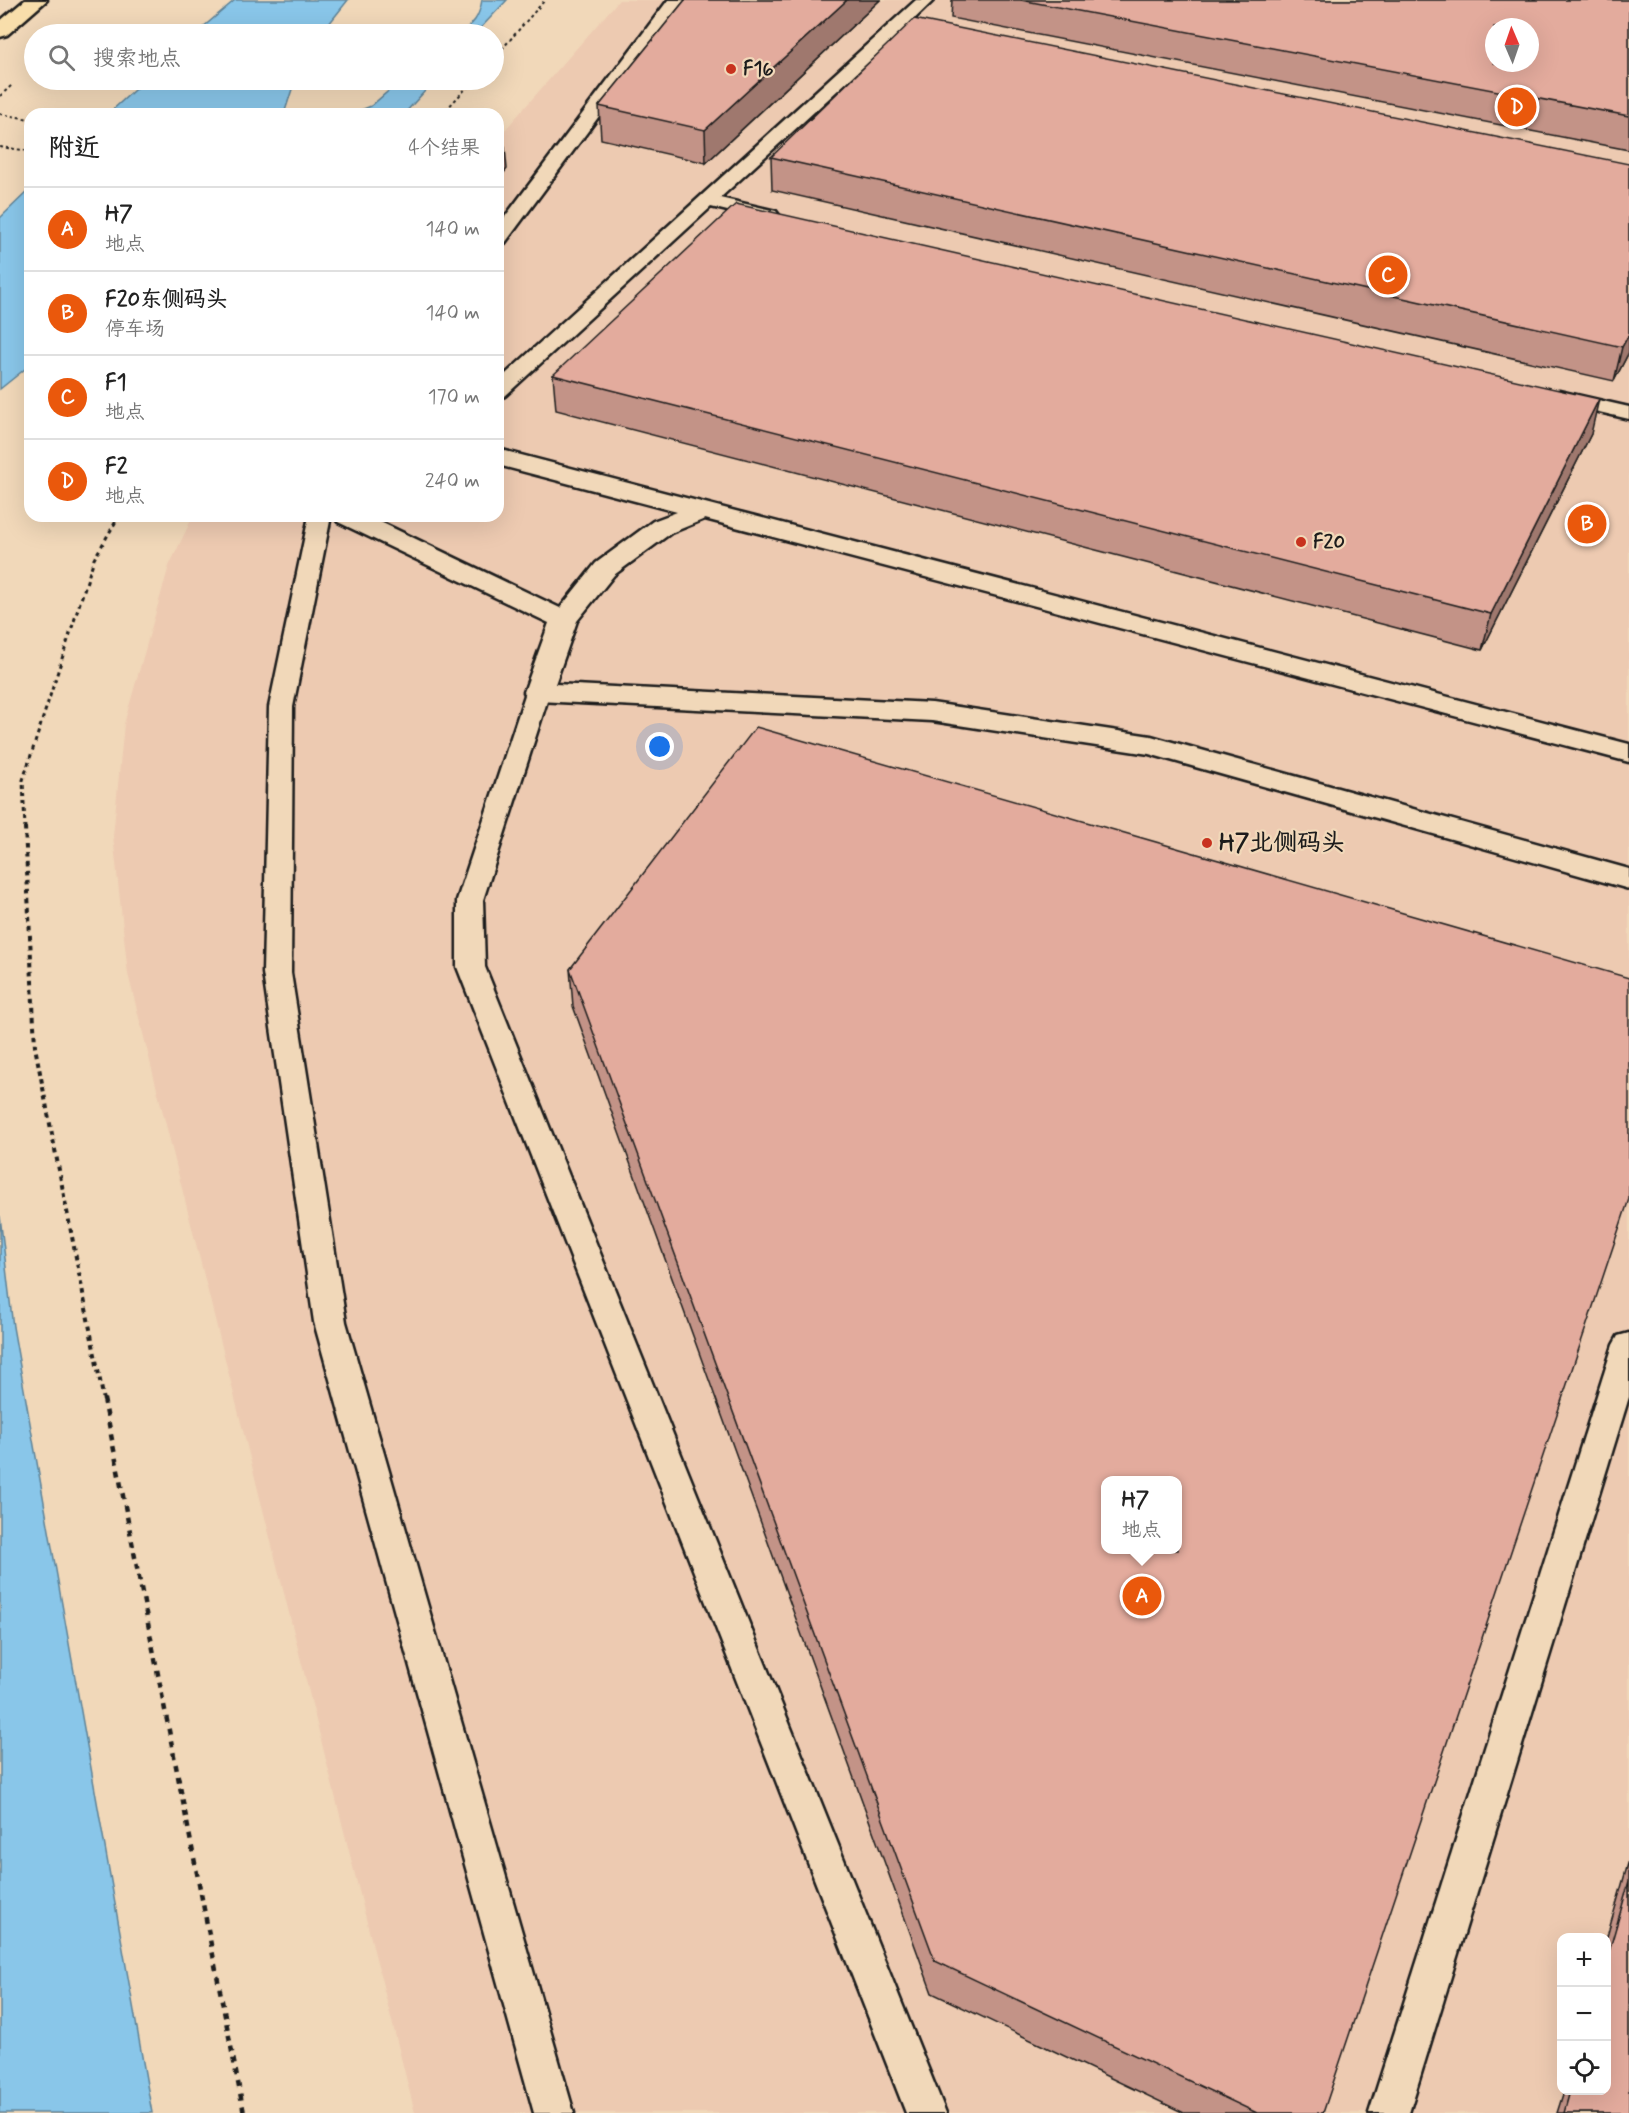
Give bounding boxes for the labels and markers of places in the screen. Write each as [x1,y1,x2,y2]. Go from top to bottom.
place label: F16 [743,56,774,83]
marker: F16 [724,62,738,76]
pin: D [1498,84,1537,130]
pin: C [1368,252,1408,298]
pin: B [1568,502,1606,546]
place label: F20 [1313,529,1345,556]
marker: F20 [1294,535,1308,549]
place label: H7北侧码头 [1219,828,1345,859]
marker: H7北侧码头 [1200,836,1214,850]
pin: A [1122,1574,1162,1618]

